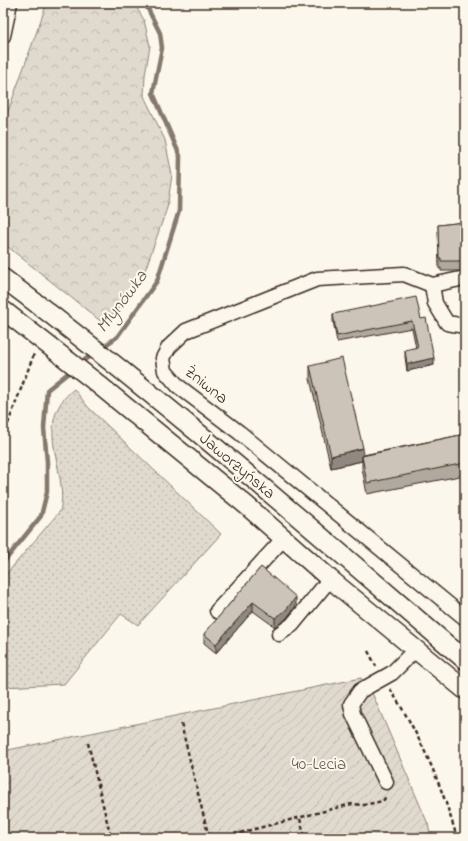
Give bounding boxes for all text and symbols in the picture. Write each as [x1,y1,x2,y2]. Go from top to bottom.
water label: Młynówka [90,265,155,339]
street label: Żniwna [179,360,233,411]
street label: Jaworzyńska [193,427,281,506]
park label: 40-Lecia [292,752,346,777]

